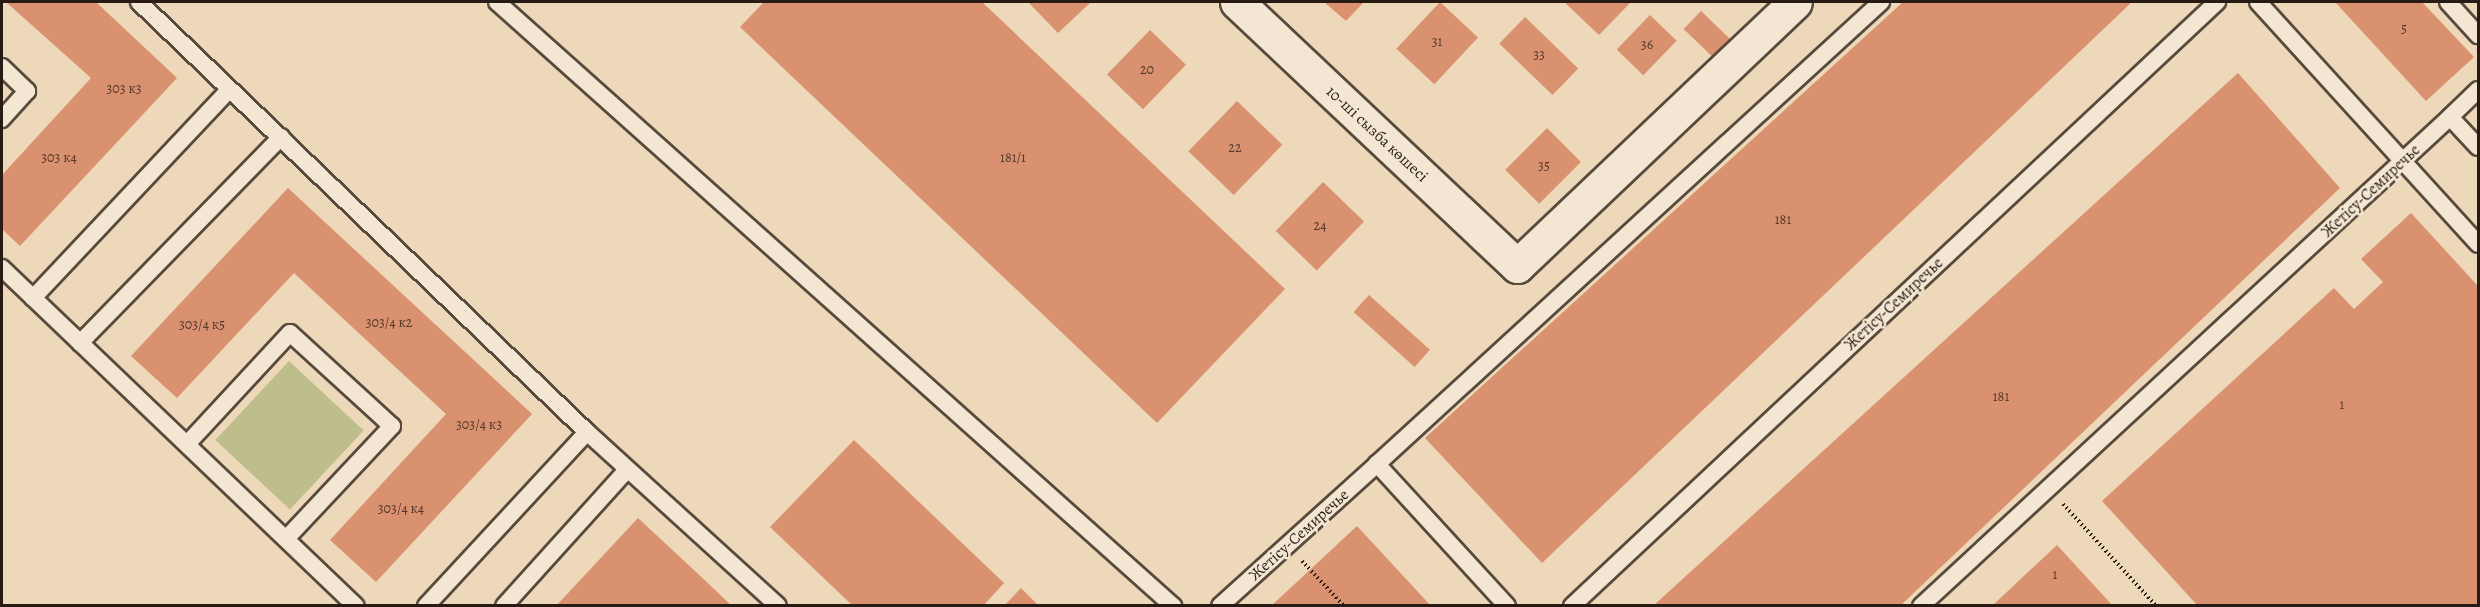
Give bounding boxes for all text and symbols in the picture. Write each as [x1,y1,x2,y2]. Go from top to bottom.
house number: 5 [2401,21,2407,37]
house number: 31 [1432,34,1442,50]
house number: 36 [1641,37,1653,53]
house number: 33 [1533,47,1545,63]
house number: 20 [1140,62,1154,78]
house number: 303 к3 [107,81,141,97]
street label: 10-ші сызба көшесі [1322,82,1432,186]
house number: 22 [1228,140,1242,156]
street label: Жетісу-Семиречье [2318,140,2424,242]
house number: 303 к4 [41,150,77,166]
house number: 181/1 [1000,150,1026,166]
house number: 35 [1538,158,1550,174]
house number: 181 [1775,212,1791,228]
house number: 24 [1314,218,1326,234]
street label: Жетісу-Семиречье [1841,253,1947,355]
house number: 303/4 к2 [366,315,412,331]
house number: 303/4 к5 [179,317,225,333]
house number: 181 [1993,389,2009,405]
house number: 1 [2340,397,2344,413]
house number: 303/4 к3 [456,417,502,433]
street label: Жетісу-Семиречье [1245,485,1353,585]
house number: 303/4 к4 [378,501,424,517]
house number: 1 [2053,567,2057,583]

